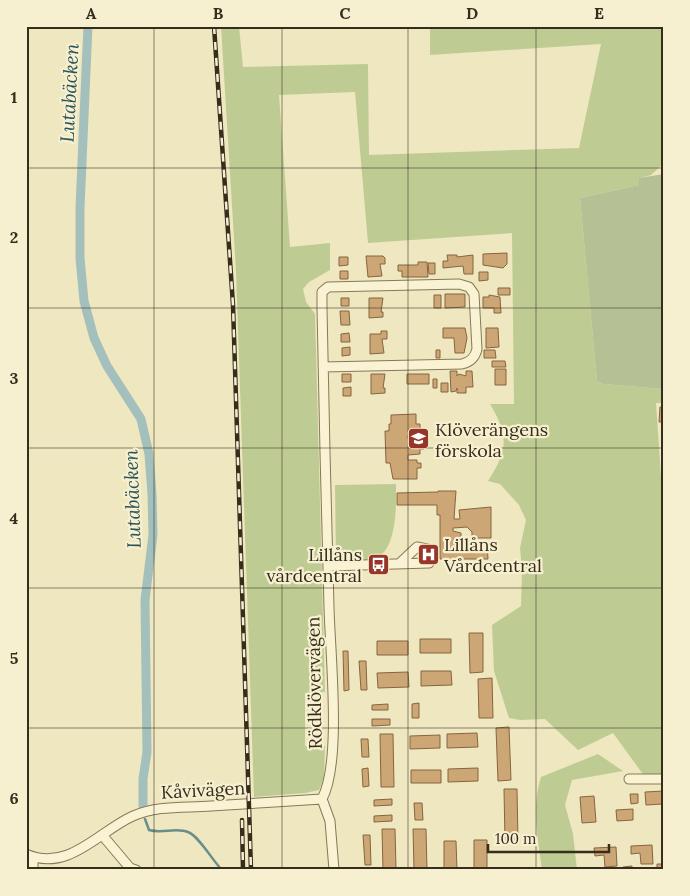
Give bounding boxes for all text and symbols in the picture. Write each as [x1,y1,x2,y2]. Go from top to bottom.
text: A [86,3,97,23]
text: B [213,3,224,23]
text: C [339,3,351,23]
text: D [466,3,478,23]
text: E [594,3,604,23]
water label: Lutabäcken [54,43,84,143]
text: 1 [11,87,17,107]
text: 2 [10,227,18,247]
text: 3 [10,368,19,388]
place label: Klöverängens förskola [435,418,548,462]
school or university icon: Klöverängens förskola [407,427,431,451]
water label: Lutabäcken [118,449,146,549]
text: 4 [10,508,19,528]
place label: Lillåns Vårdcentral [443,533,542,577]
hospital icon: Lillåns Vårdcentral [416,542,440,566]
place label: Lillåns vårdcentral [267,543,362,587]
bus stop icon: Lillåns vårdcentral [366,552,390,576]
street label: Rödklövervägen [301,616,327,750]
text: 5 [10,648,19,668]
street label: Kåvivägen [160,776,246,804]
text: 6 [9,788,19,808]
scale bar [488,821,609,853]
text: 100 m [495,829,536,848]

